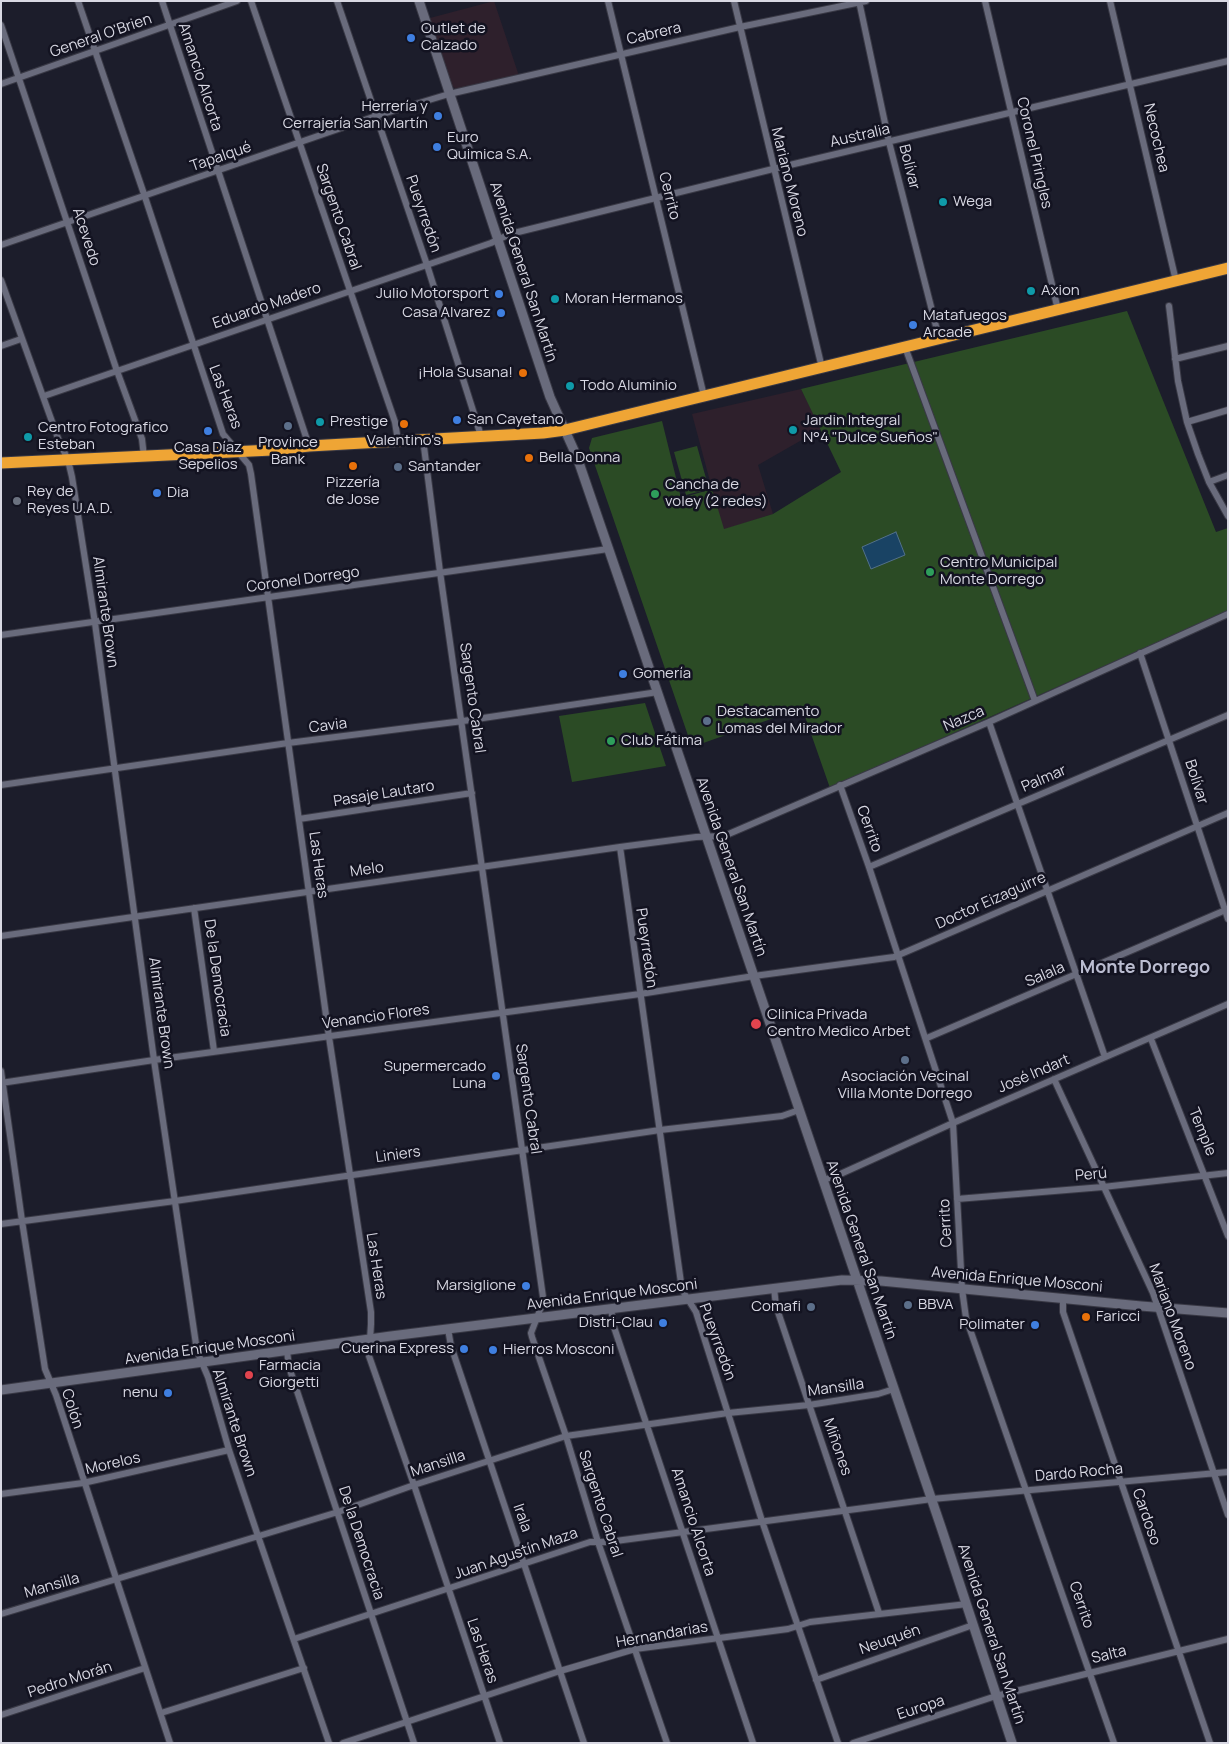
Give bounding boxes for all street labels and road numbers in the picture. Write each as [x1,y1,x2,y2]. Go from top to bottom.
street label: General O'Brien [48,10,154,62]
street label: Cabrera [625,19,683,49]
street label: Amancio Alcorta [174,21,226,133]
street label: Coronel Pringles [1012,96,1056,210]
street label: Necochea [1139,102,1173,174]
street label: Australia [828,120,892,152]
street label: Mariano Moreno [767,126,811,238]
street label: Tapalqué [188,138,254,176]
street label: Bolívar [895,143,923,191]
street label: Sargento Cabral [311,161,365,273]
street label: Cerrito [654,170,684,222]
street label: Pueyrredón [401,173,445,255]
street label: Avenida General San Martín [485,180,561,364]
street label: Acevedo [68,206,104,268]
street label: Eduardo Madero [210,279,324,333]
street label: Las Heras [205,362,245,432]
street label: Almirante Brown [88,555,122,669]
street label: Coronel Dorrego [245,563,361,597]
street label: Sargento Cabral [455,642,489,754]
street label: Nazca [941,702,987,736]
street label: Cavia [308,715,348,737]
street label: Bolívar [1180,757,1212,807]
street label: Palmar [1019,762,1069,796]
street label: Avenida General San Martín [692,775,770,959]
street label: Pasaje Lautaro [332,777,436,811]
street label: Cerrito [852,803,886,855]
street label: Las Heras [304,830,332,900]
street label: Melo [349,859,385,881]
street label: Doctor Eizaguirre [933,869,1049,933]
street label: Pueyrredón [631,907,661,989]
street label: De la Democracia [200,918,234,1038]
street label: Almirante Brown [144,956,178,1070]
street label: Salala [1022,959,1068,991]
street label: Venancio Flores [321,1001,431,1033]
street label: Sargento Cabral [511,1043,545,1155]
street label: José Indart [995,1051,1073,1097]
street label: Temple [1184,1105,1220,1159]
street label: Liniers [374,1143,422,1167]
street label: Avenida General San Martín [822,1158,900,1342]
street label: Perú [1074,1165,1108,1185]
street label: Cerrito [936,1198,956,1248]
street label: Las Heras [362,1231,390,1301]
street label: Mariano Moreno [1144,1261,1200,1373]
street label: Avenida Enrique Mosconi [931,1264,1103,1296]
street label: Avenida Enrique Mosconi [526,1276,698,1314]
street label: Pueyrredón [695,1301,739,1383]
street label: Avenida Enrique Mosconi [124,1327,296,1369]
street label: Almirante Brown [208,1367,260,1479]
street label: Mansilla [807,1375,865,1401]
street label: Colón [57,1387,87,1431]
street label: Miñones [819,1416,855,1478]
street label: Mansilla [408,1447,468,1481]
street label: Sargento Cabral [574,1448,626,1560]
street label: Morelos [84,1449,142,1479]
street label: Dardo Rocha [1034,1460,1124,1486]
street label: Amancio Alcorta [667,1466,719,1578]
street label: De la Democracia [334,1484,388,1602]
street label: Cardoso [1128,1486,1164,1548]
street label: Irala [509,1501,535,1535]
street label: Juan Agustín Maza [452,1524,580,1584]
street label: Avenida General San Martín [953,1542,1029,1726]
street label: Mansilla [22,1570,82,1602]
street label: Cerrito [1065,1579,1097,1631]
street label: Las Heras [463,1616,501,1686]
street label: Hernandarias [615,1618,709,1652]
street label: Neuquén [857,1621,923,1659]
street label: Salta [1090,1642,1128,1668]
street label: Pedro Morán [26,1658,114,1702]
street label: Europa [895,1692,947,1724]

